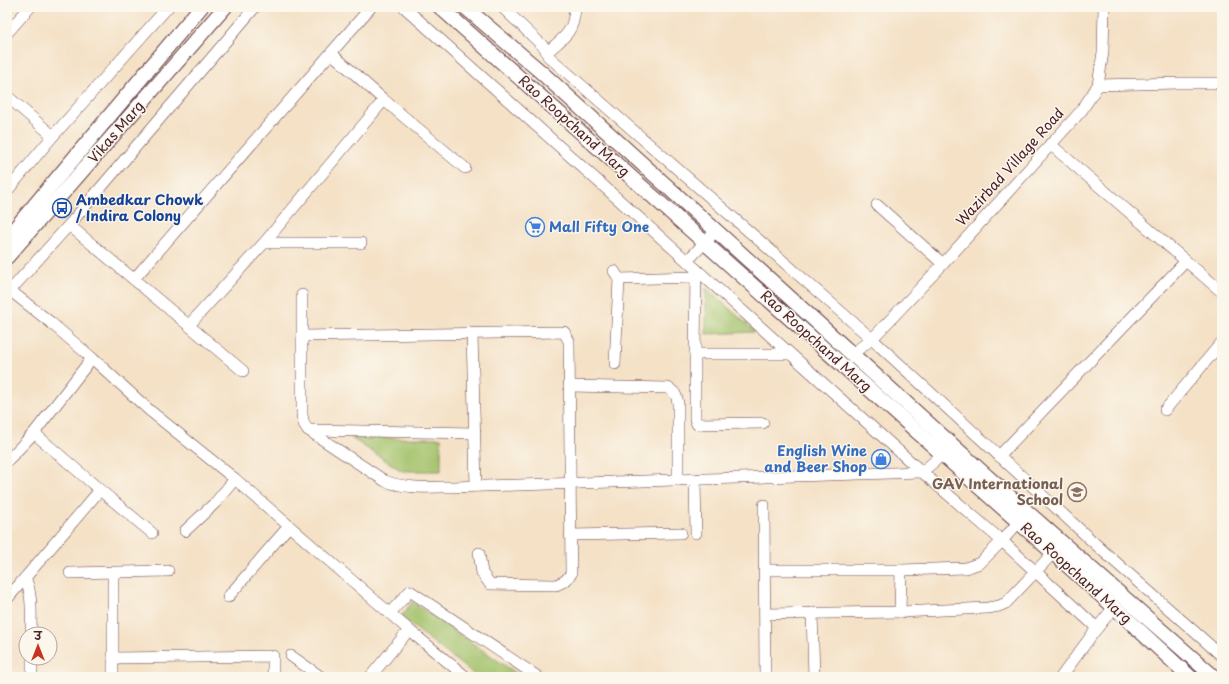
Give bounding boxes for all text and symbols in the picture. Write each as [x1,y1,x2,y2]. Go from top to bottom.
street label: Rao Roopchand Marg [514,70,635,181]
street label: Vikas Marg [83,96,149,167]
street label: Wazirbad Village Road [951,103,1069,230]
place label: Ambedkar Chowk / Indira Colony [75,189,203,226]
bus stop icon: Ambedkar Chowk / Indira Colony [51,197,73,219]
supermarket icon: Mall Fifty One [524,216,546,238]
place label: Mall Fifty One [549,216,649,237]
street label: Rao Roopchand Marg [756,285,877,396]
place label: English Wine and Beer Shop [764,440,867,477]
shop icon: English Wine and Beer Shop [870,448,892,470]
place label: GAV International School [932,473,1063,510]
school or university icon: GAV International School [1066,481,1088,503]
street label: Rao Roopchand Marg [1016,517,1137,628]
north arrow [18,626,58,666]
text: उ [33,627,43,644]

